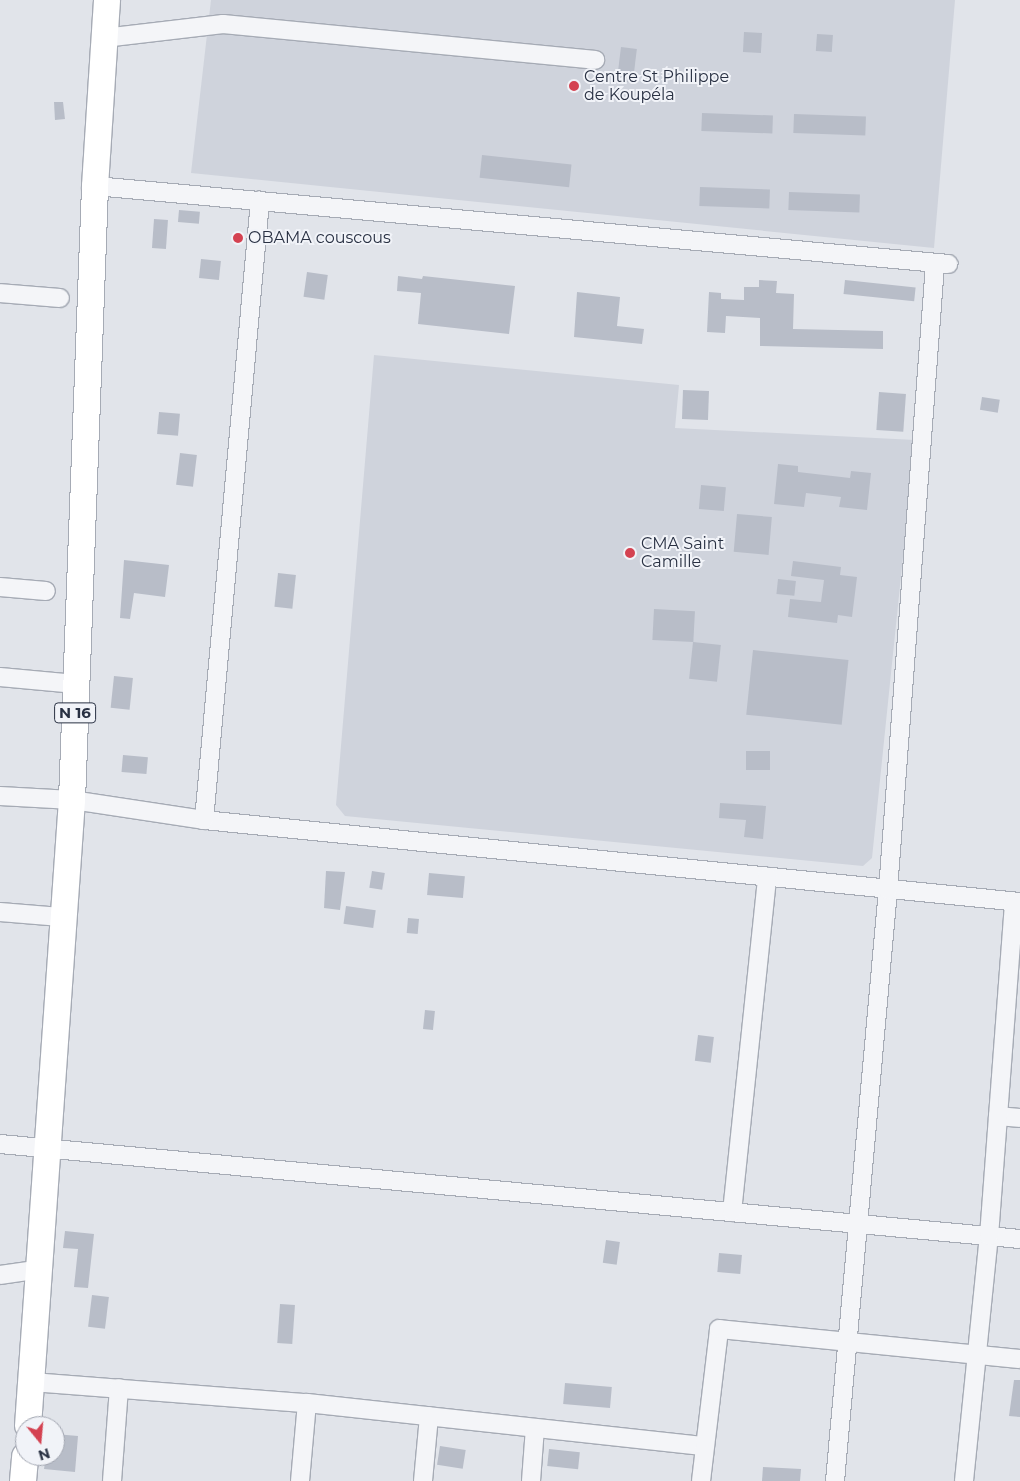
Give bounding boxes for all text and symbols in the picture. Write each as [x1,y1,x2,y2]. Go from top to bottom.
place label: Centre St Philippe de Koupéla [584,67,729,105]
marker: Centre St Philippe de Koupéla [568,80,580,92]
place label: OBAMA couscous [248,228,391,248]
marker: OBAMA couscous [232,232,244,244]
place label: CMA Saint Camille [641,534,724,572]
marker: CMA Saint Camille [623,546,637,560]
road number: N 16 [54,700,96,726]
north arrow [15,1416,65,1466]
text: N [36,1444,52,1465]

